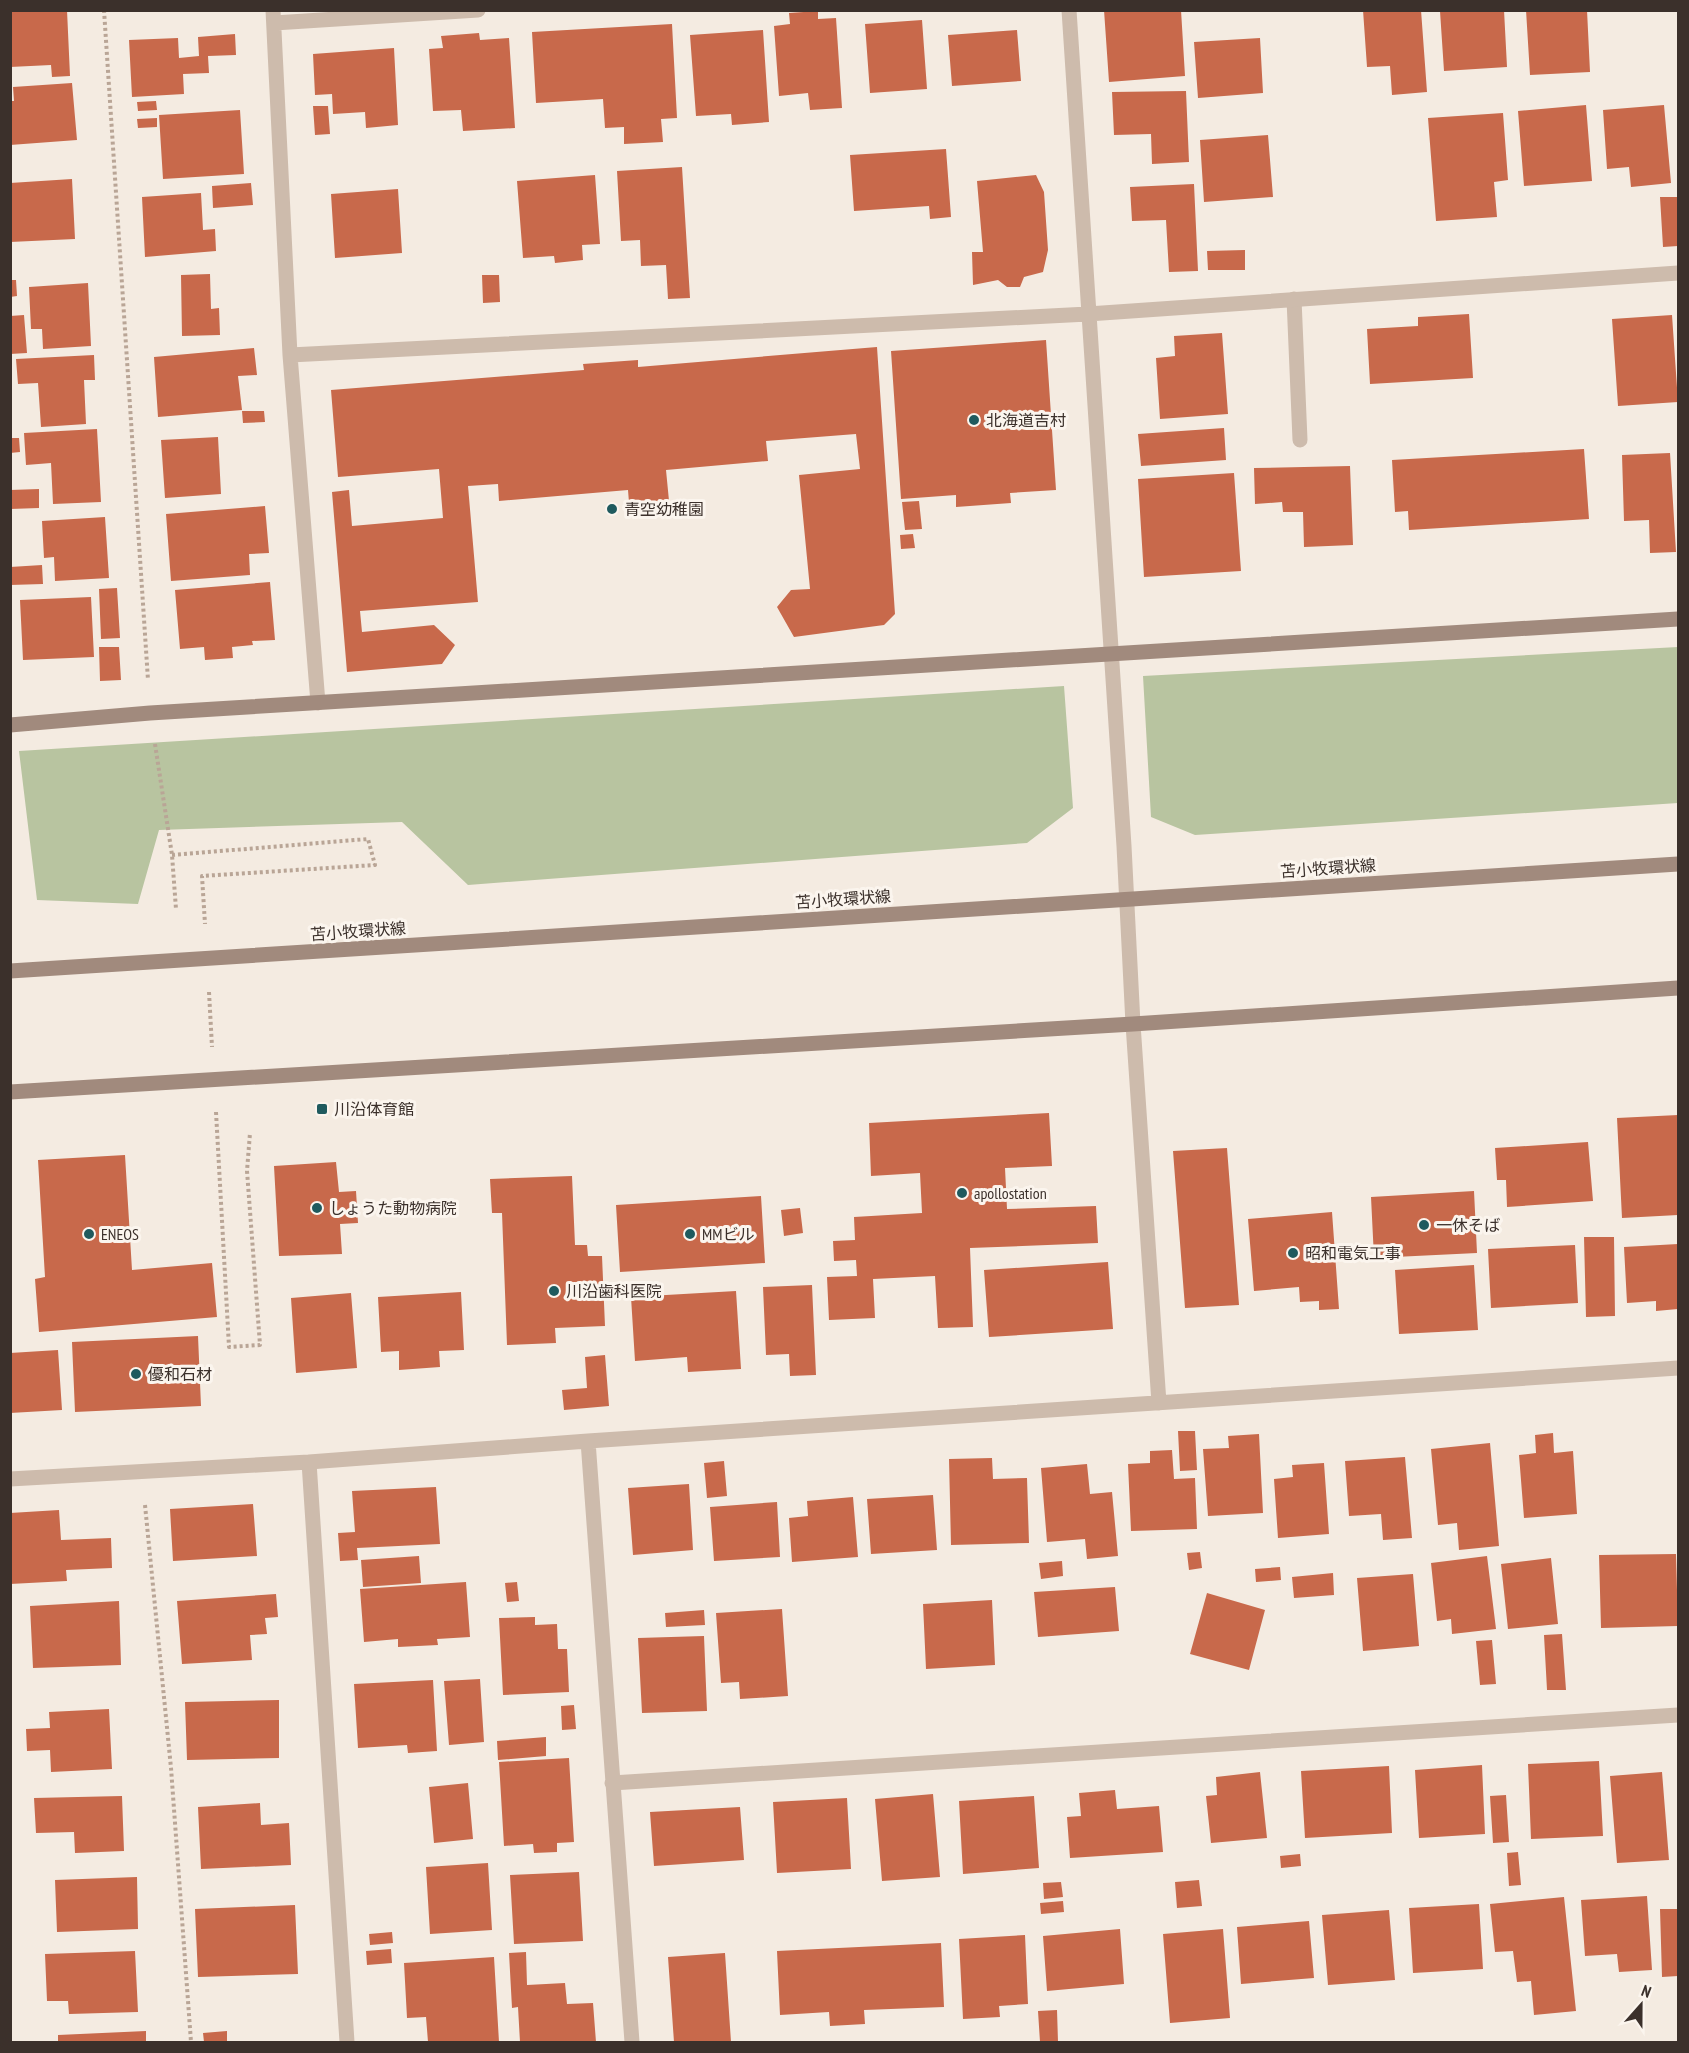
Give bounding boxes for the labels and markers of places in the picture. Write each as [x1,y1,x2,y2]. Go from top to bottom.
place label: 北海道吉村 [986,410,1066,430]
marker: 北海道吉村 [967,413,981,427]
place label: 青空幼稚園 [624,499,704,519]
marker: 青空幼稚園 [605,502,619,516]
place label: 川沿体育館 [334,1099,414,1119]
marker: 川沿体育館 [315,1102,329,1116]
place label: apollostation [974,1183,1047,1203]
marker: apollostation [955,1186,969,1200]
place label: しょうた動物病院 [329,1198,457,1218]
marker: しょうた動物病院 [310,1201,324,1215]
place label: 一休そば [1436,1215,1500,1235]
marker: 一休そば [1417,1218,1431,1232]
place label: ENEOS [101,1224,139,1244]
place label: MMビル [702,1224,754,1244]
marker: ENEOS [82,1227,96,1241]
marker: MMビル [683,1227,697,1241]
place label: 昭和電気工事 [1305,1243,1401,1263]
marker: 昭和電気工事 [1286,1246,1300,1260]
place label: 川沿歯科医院 [566,1281,662,1301]
marker: 川沿歯科医院 [547,1284,561,1298]
place label: 優和石材 [148,1364,212,1384]
marker: 優和石材 [129,1367,143,1381]

